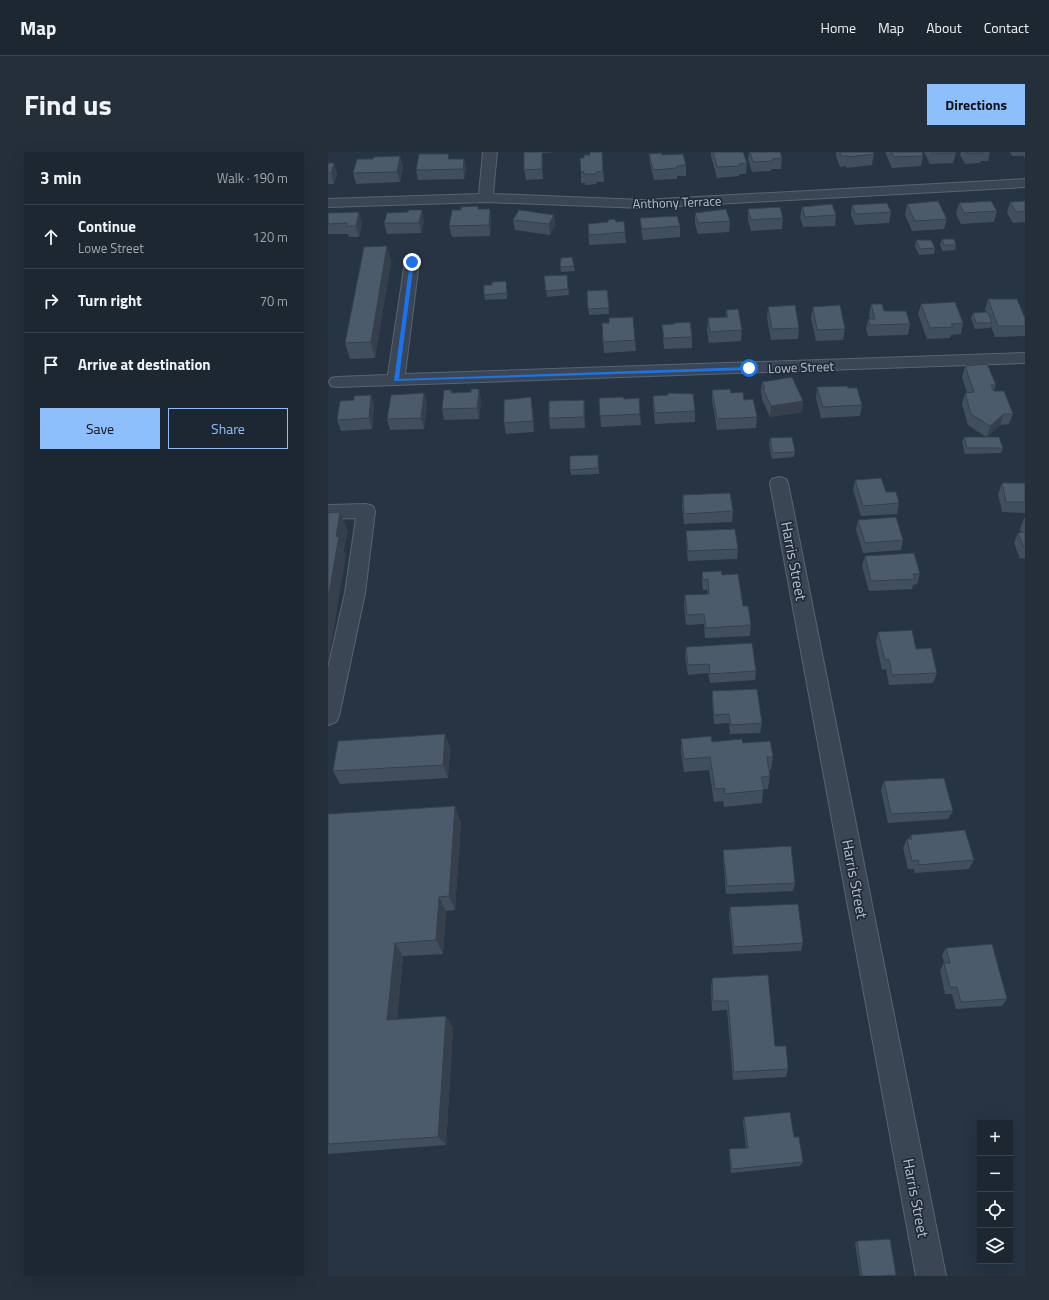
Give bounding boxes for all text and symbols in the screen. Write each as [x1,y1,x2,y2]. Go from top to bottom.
text: Map [20,13,56,42]
text: Home [821,17,856,38]
text: Map [878,17,904,38]
text: About [926,17,962,38]
text: Contact [984,17,1029,38]
text: Find us [24,83,112,126]
button: Directions [927,84,1025,125]
text: 3 min [40,165,81,191]
text: Walk · 190 m [217,168,288,188]
street label: Anthony Terrace [632,190,722,214]
text: Continue [78,215,136,238]
icon: ahead [40,226,62,248]
text: 120 m [252,227,288,247]
text: Lowe Street [78,238,144,258]
route end [403,253,421,271]
text: Turn right [78,289,142,312]
icon: right [40,290,62,312]
text: 70 m [260,291,288,311]
text: Arrive at destination [78,353,211,376]
icon: arrive [40,354,62,376]
street label: Lowe Street [768,356,835,378]
route start [740,359,758,377]
button: Save [40,408,160,449]
button: Share [168,408,288,449]
street label: Harris Street [775,519,813,603]
street label: Harris Street [836,837,874,921]
map controls [977,1120,1013,1264]
button: + [977,1120,1013,1156]
street label: Harris Street [897,1156,935,1240]
button: − [977,1156,1013,1192]
button: locate [977,1192,1013,1228]
button: layers [977,1228,1013,1264]

